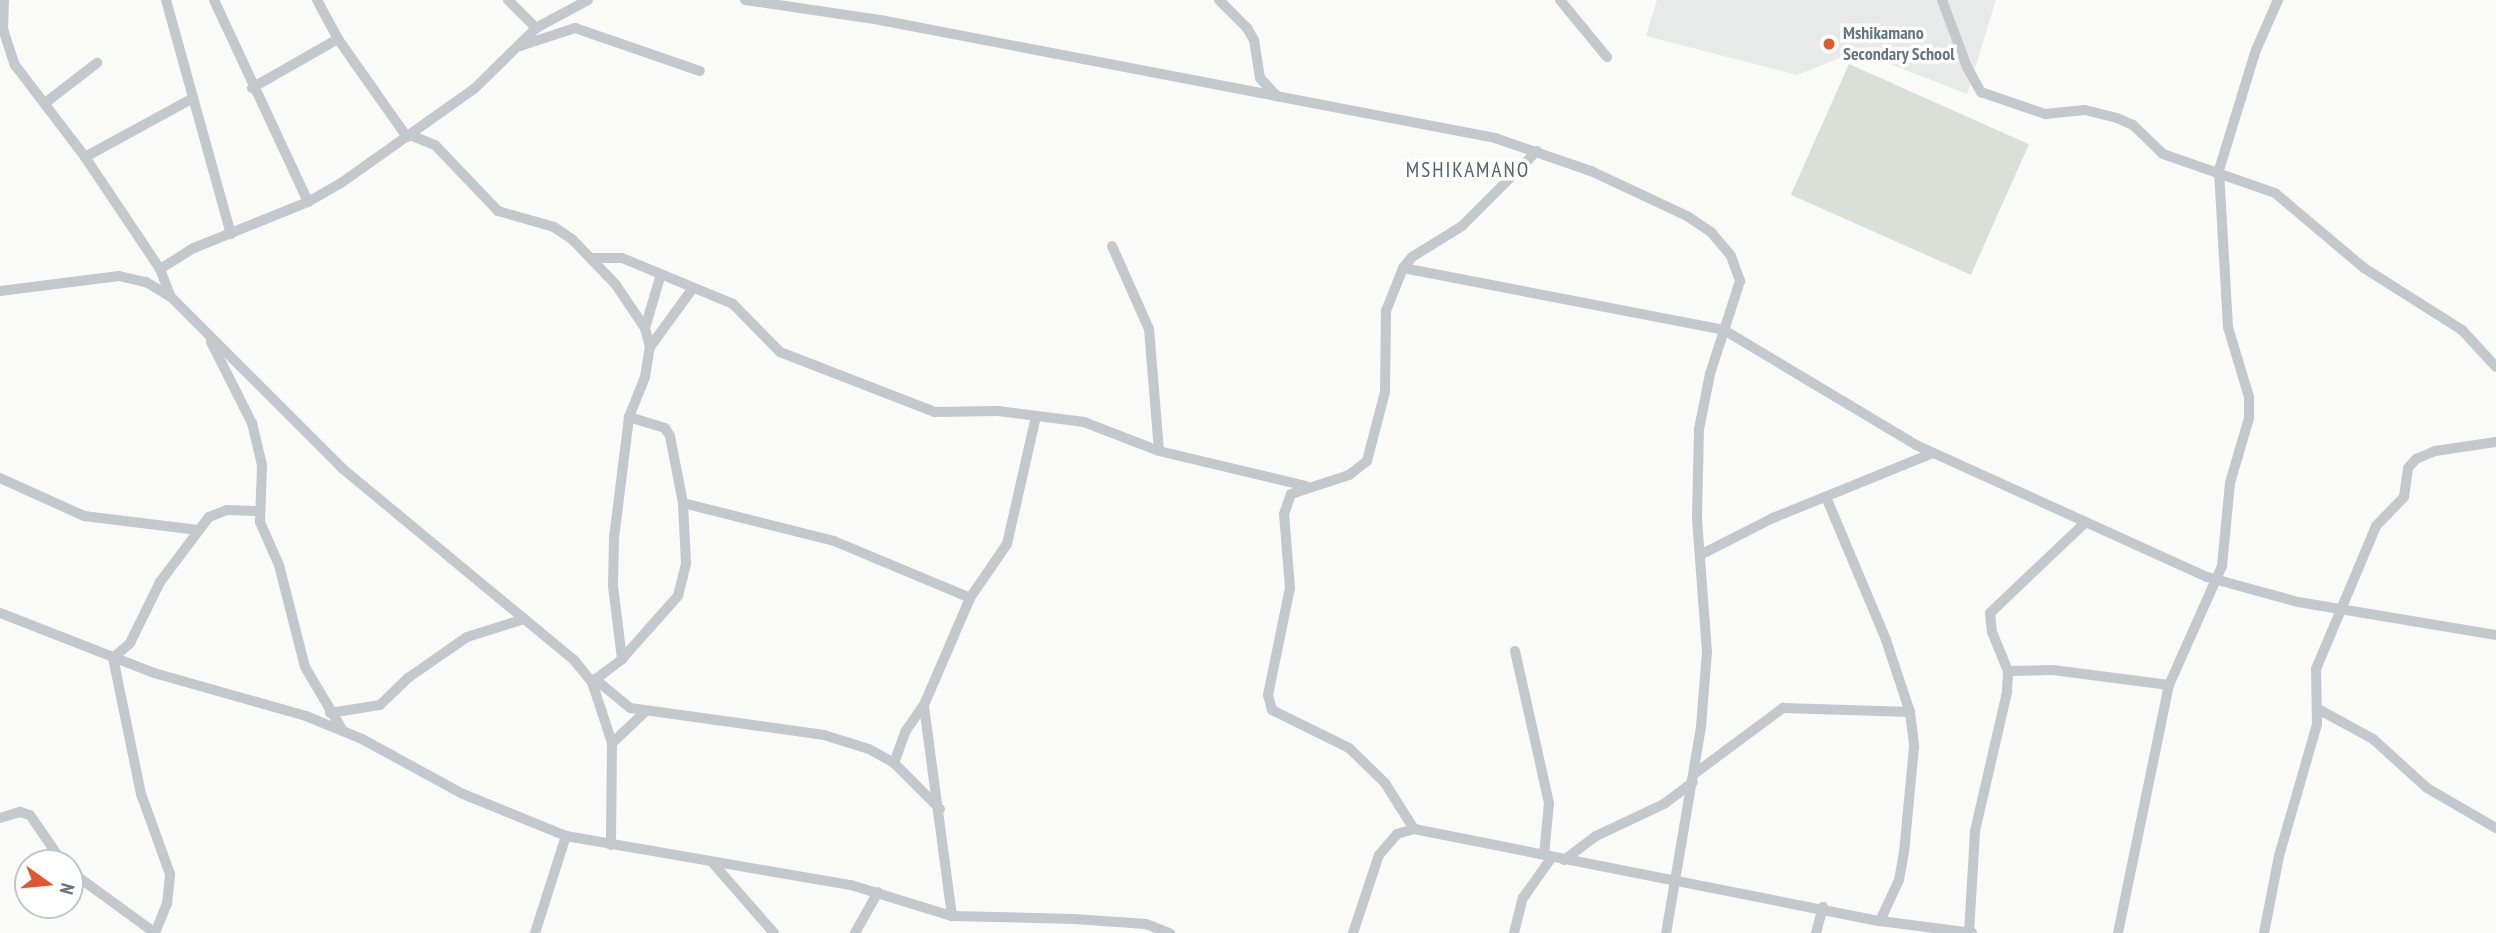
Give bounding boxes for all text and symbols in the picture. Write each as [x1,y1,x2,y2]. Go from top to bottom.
place label: Mshikamano Secondary School [1843,23,1955,66]
marker: Mshikamano Secondary School [1821,36,1837,52]
district label: MSHIKAMANO [1407,157,1529,183]
north arrow [14,849,84,919]
text: N [54,881,80,897]

